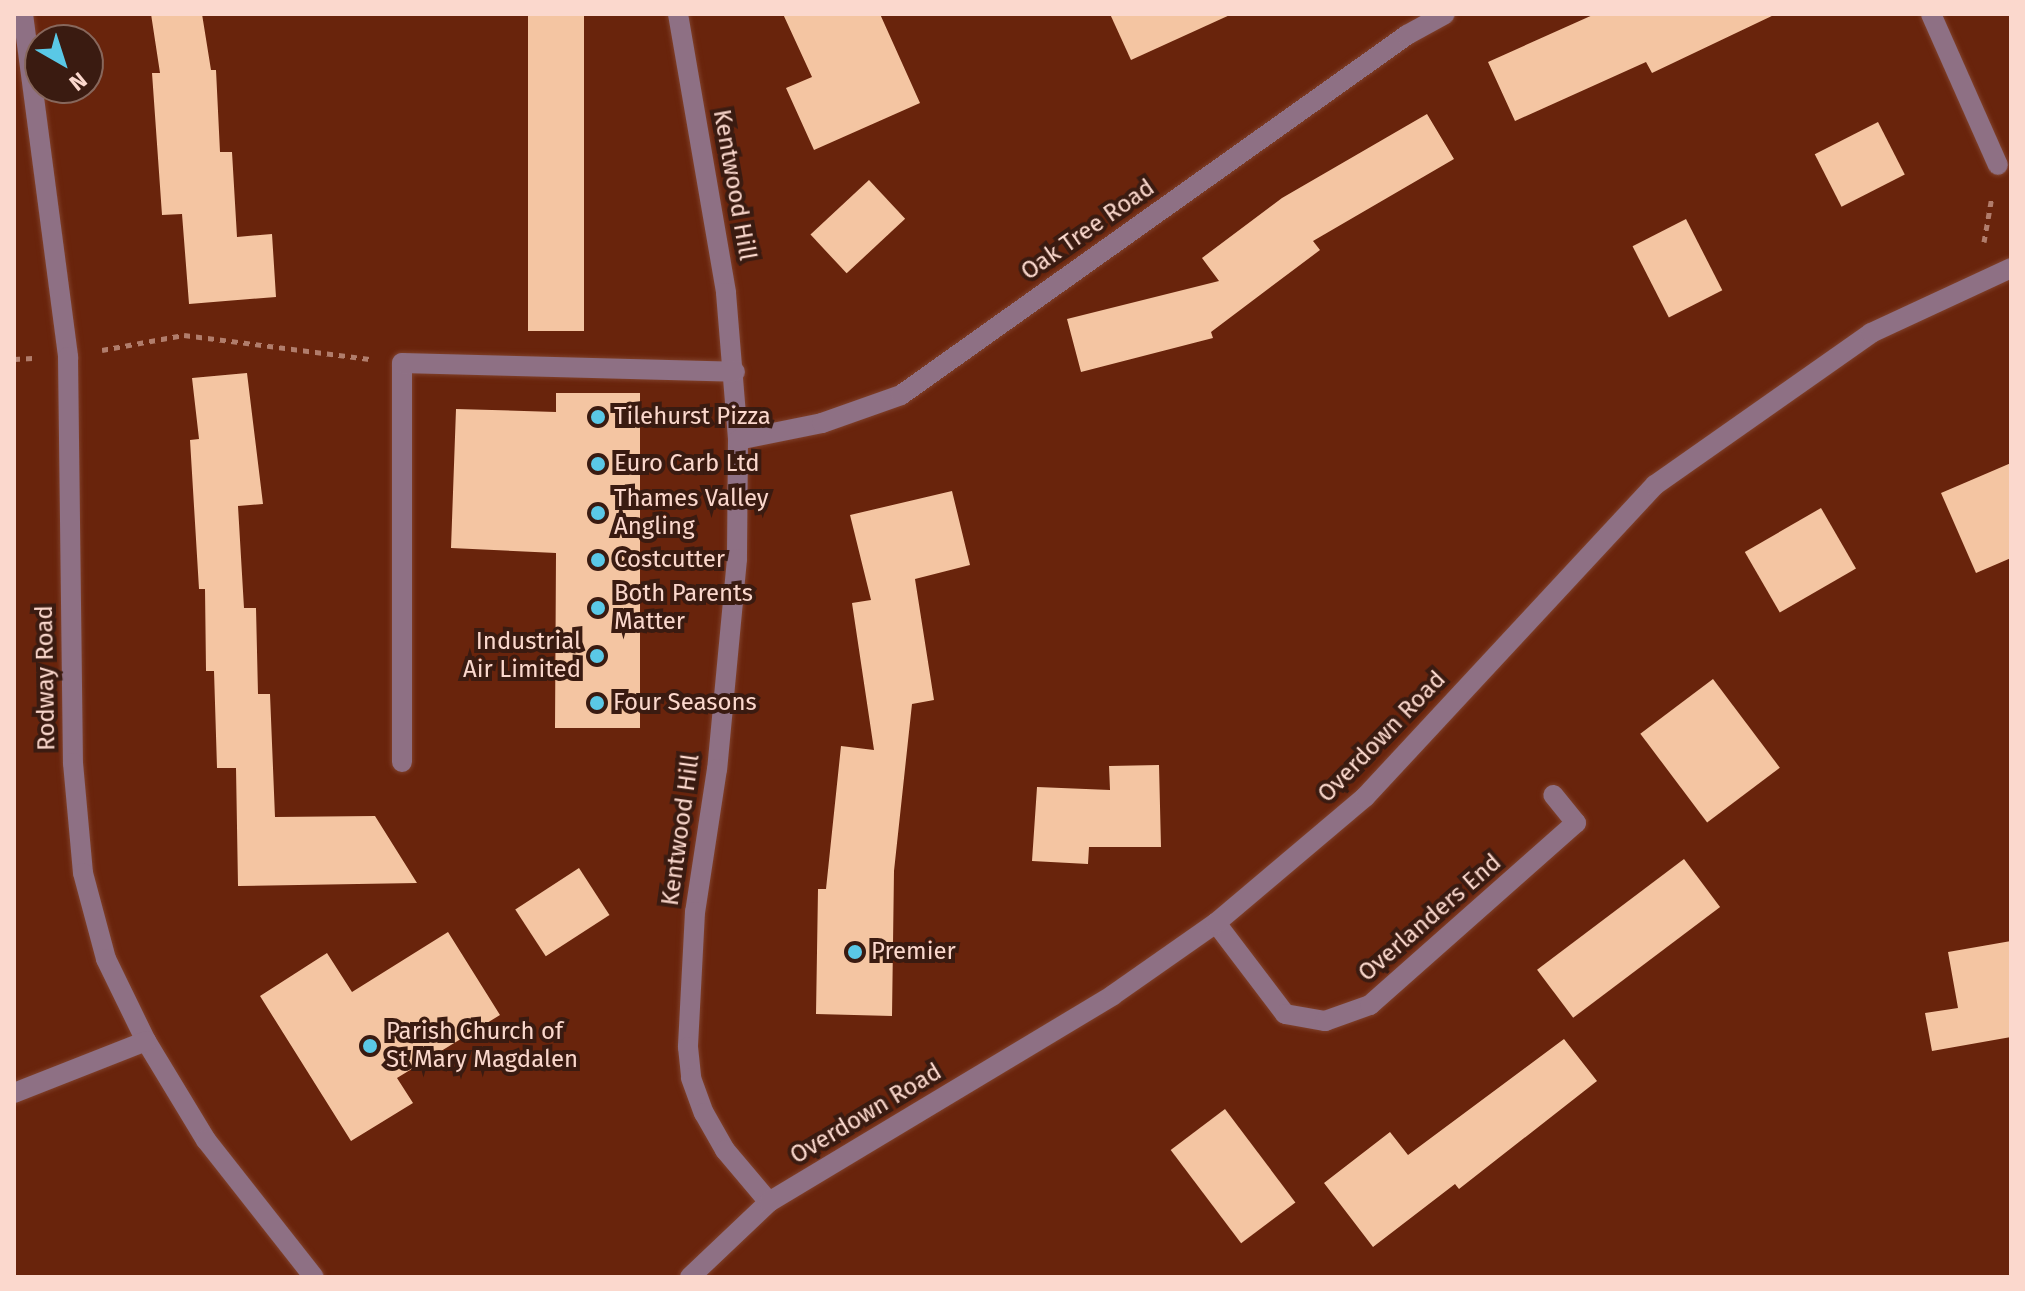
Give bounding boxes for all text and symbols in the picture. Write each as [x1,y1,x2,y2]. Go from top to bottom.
north arrow [24,24,104,104]
text: N [64,66,92,97]
street label: Kentwood Hill [707,107,761,263]
street label: Oak Tree Road [1016,173,1160,287]
place label: Tilehurst Pizza [614,403,771,431]
marker: Tilehurst Pizza [589,408,607,426]
place label: Euro Carb Ltd [614,450,760,478]
marker: Euro Carb Ltd [589,455,607,473]
place label: Thames Valley Angling [614,485,769,541]
marker: Thames Valley Angling [589,504,607,522]
place label: Costcutter [614,546,725,574]
marker: Costcutter [589,551,607,569]
place label: Both Parents Matter [614,580,753,636]
marker: Both Parents Matter [589,599,607,617]
street label: Rodway Road [30,605,62,751]
place label: Industrial Air Limited [463,628,581,684]
marker: Industrial Air Limited [588,647,606,665]
street label: Overdown Road [1312,665,1452,809]
place label: Four Seasons [613,689,757,717]
marker: Four Seasons [588,694,606,712]
street label: Kentwood Hill [656,752,706,908]
street label: Overlanders End [1353,848,1507,988]
place label: Premier [871,938,956,966]
marker: Premier [846,943,864,961]
place label: Parish Church of St Mary Magdalen [386,1018,578,1074]
marker: Parish Church of St Mary Magdalen [361,1037,379,1055]
street label: Overdown Road [785,1058,947,1170]

